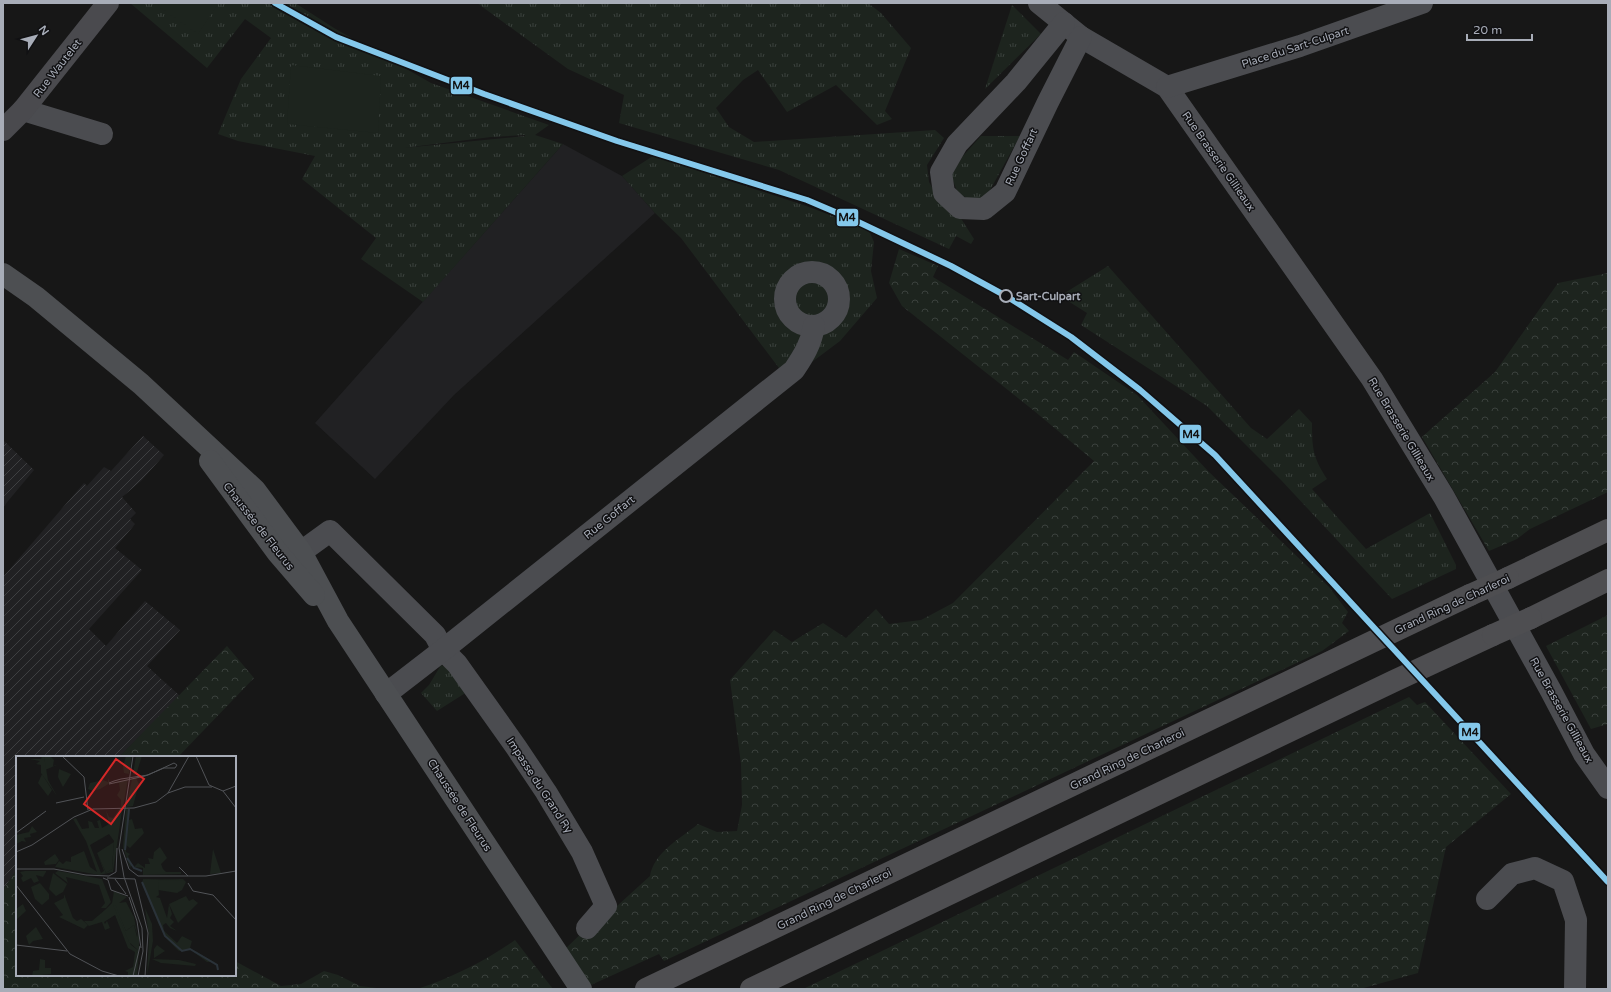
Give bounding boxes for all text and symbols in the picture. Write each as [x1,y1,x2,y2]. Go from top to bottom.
north arrow [16,16,56,56]
scale bar [1467,16,1532,42]
text: N [36,23,52,38]
text: 20 m [1473,23,1502,37]
street label: Place du Sart-Culpart [1240,24,1350,71]
street label: Rue Wautelet [31,36,84,100]
line badge: M4 [450,76,473,95]
text: M4 [452,79,470,92]
street label: Rue Brasserie Gillieaux [1179,109,1258,214]
street label: Rue Goffart [1003,127,1040,188]
line badge: M4 [836,208,859,227]
text: M4 [838,211,856,224]
marker: Sart-Culpart [999,289,1013,303]
place label: Sart-Culpart [1016,290,1081,304]
street label: Rue Brasserie Gillieaux [1365,375,1438,483]
line badge: M4 [1179,424,1202,444]
text: M4 [1182,428,1200,441]
street label: Chaussée de Fleurus [220,480,297,573]
street label: Rue Goffart [581,493,637,542]
street label: Grand Ring de Charleroi [1393,572,1512,637]
street label: Rue Brasserie Gillieaux [1527,655,1596,765]
line badge: M4 [1458,722,1481,741]
street label: Grand Ring de Charleroi [1068,726,1186,793]
text: M4 [1461,726,1479,739]
street label: Impasse du Grand Ry [504,735,575,836]
inset map [16,756,236,976]
street label: Chaussée de Fleurus [425,757,494,854]
street label: Grand Ring de Charleroi [775,866,893,933]

